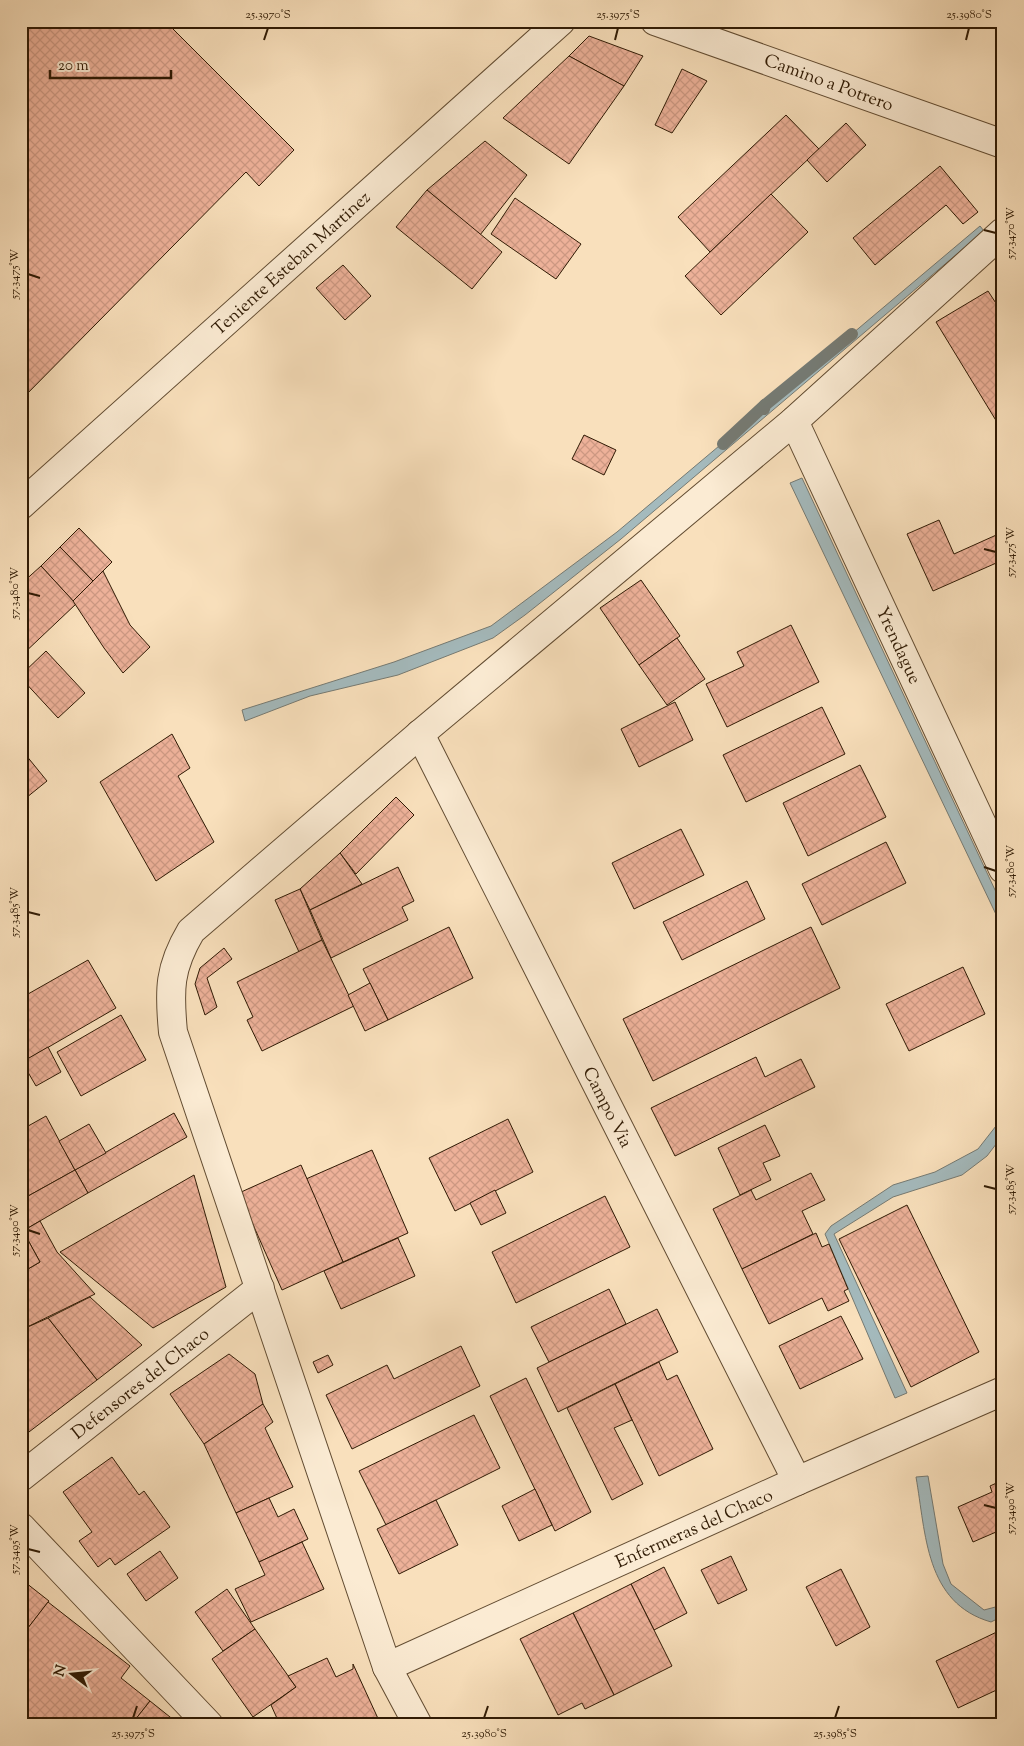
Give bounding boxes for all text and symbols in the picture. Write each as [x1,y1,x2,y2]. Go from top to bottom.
text: 25.3970°S [245,6,291,24]
text: 25.3975°S [596,6,640,24]
text: 25.3980°S [946,6,992,24]
scale bar [50,48,171,80]
street label: Camino a Potrero [760,48,897,119]
text: 20 m [58,56,89,77]
street label: Teniente Esteban Martinez [207,186,378,343]
text: 57.3470°W [1002,206,1020,260]
text: 57.3475°W [6,248,24,300]
text: 57.3475°W [1002,526,1020,578]
text: 57.3480°W [6,566,24,620]
street label: Yrendague [868,603,926,689]
text: 57.3480°W [1002,844,1020,898]
text: 57.3485°W [6,886,24,938]
street label: Campo Via [575,1063,638,1153]
text: 57.3485°W [1002,1163,1020,1215]
text: 57.3490°W [6,1203,24,1257]
street label: Defensores del Chaco [67,1322,216,1447]
text: 57.3490°W [1002,1481,1020,1535]
street label: Enfermeras del Chaco [612,1483,778,1576]
text: 57.3495°W [6,1523,24,1575]
north arrow [48,1648,98,1698]
text: N [50,1663,73,1679]
text: 25.3975°S [111,1725,155,1743]
text: 25.3980°S [461,1725,507,1743]
text: 25.3985°S [813,1725,857,1743]

